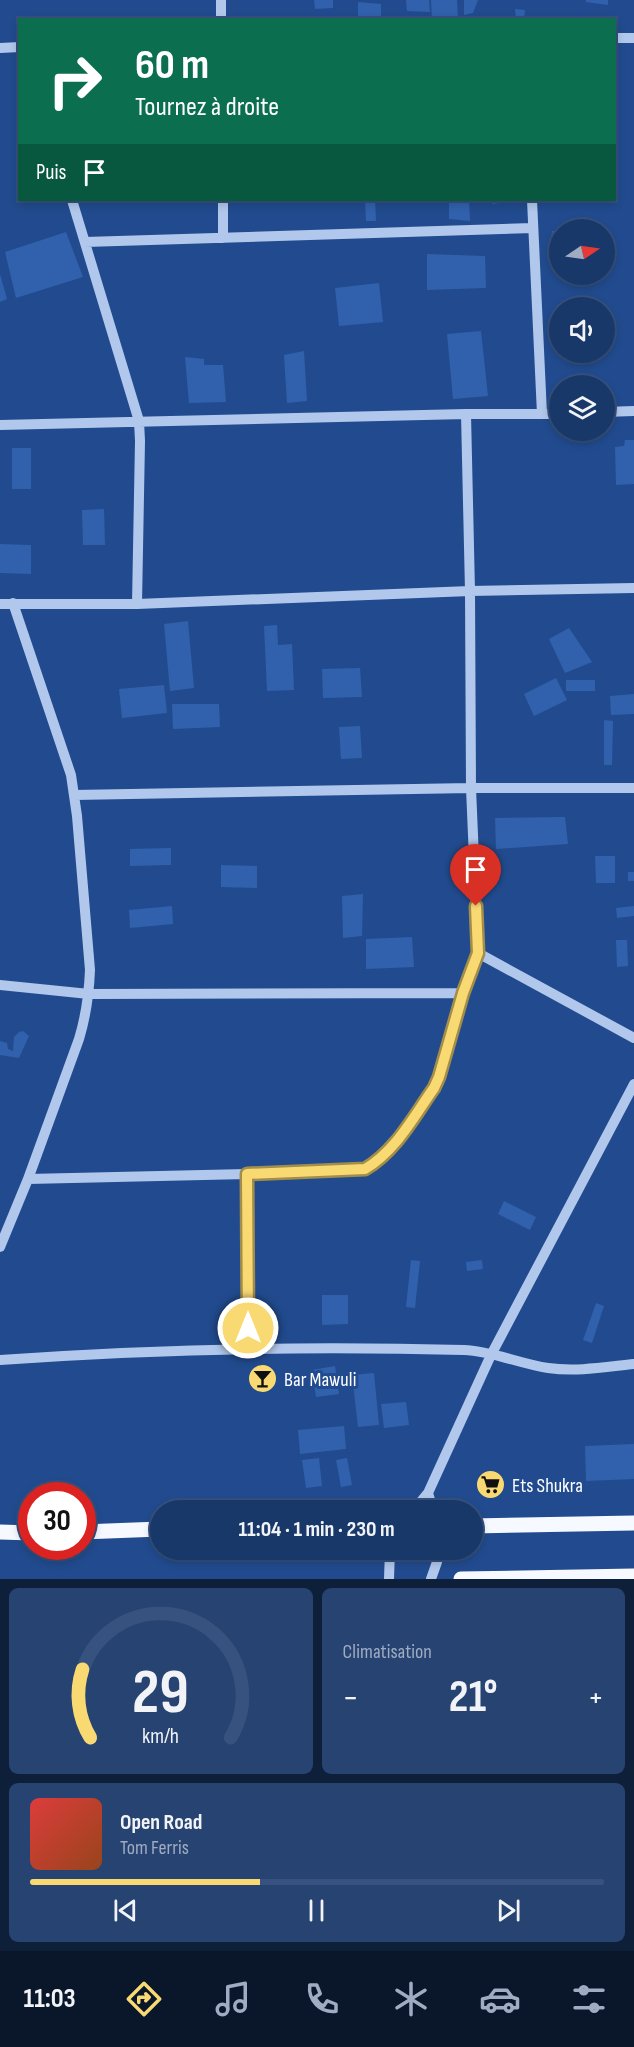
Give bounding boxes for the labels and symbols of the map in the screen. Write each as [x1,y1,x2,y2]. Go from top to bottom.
north arrow [549,219,615,285]
pin [450,844,501,906]
position arrow [216,1296,280,1360]
bar icon: Bar Mawuli [247,1363,279,1395]
place label: Bar Mawuli [284,1368,357,1392]
supermarket icon: Ets Shukra [475,1469,507,1501]
place label: Ets Shukra [512,1474,583,1498]
speed limit sign: 30 [18,1482,96,1560]

